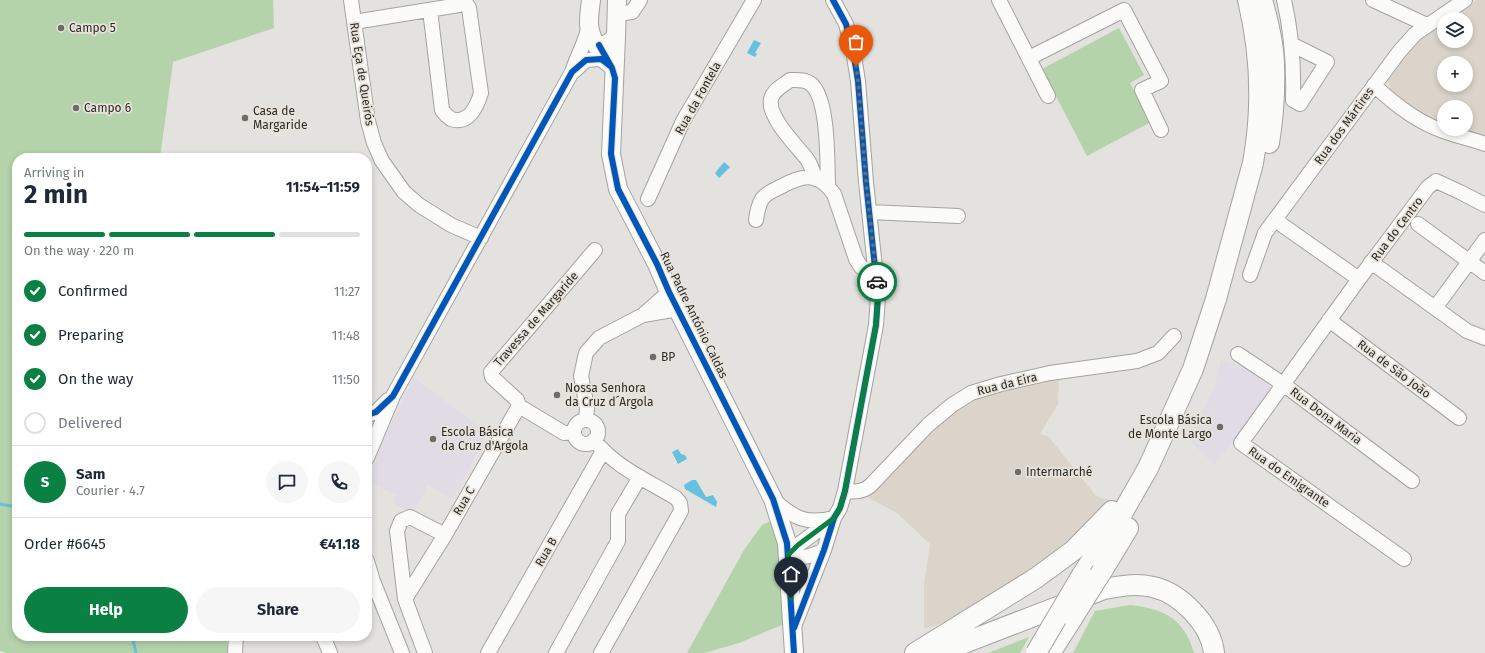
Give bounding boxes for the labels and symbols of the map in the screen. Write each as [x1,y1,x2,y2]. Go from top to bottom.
place label: Campo 5 [69,21,116,35]
street label: Rua Eça de Queirós [347,21,377,127]
marker: Campo 5 [56,23,66,33]
pin [839,25,873,66]
street label: Rua da Fontela [672,59,724,137]
street label: Rua dos Mártires [1311,85,1377,167]
place label: Campo 6 [84,101,131,115]
marker: Campo 6 [71,103,81,113]
place label: Casa de Margaride [253,104,308,132]
marker: Casa de Margaride [240,113,250,123]
street label: Rua do Centro [1368,194,1426,264]
street label: Rua Padre António Caldas [657,249,731,381]
courier [857,262,897,302]
street label: Travessa de Margaride [491,269,581,369]
street label: Rua de São João [1355,337,1433,401]
place label: BP [661,350,675,364]
marker: BP [648,352,658,362]
street label: Rua da Eira [976,370,1038,398]
place label: Nossa Senhora da Cruz d´Argola [565,381,654,409]
street label: Rua Dona Maria [1288,385,1364,447]
marker: Nossa Senhora da Cruz d´Argola [552,390,562,400]
place label: Escola Básica de Monte Largo [1128,413,1212,441]
marker: Escola Básica de Monte Largo [1215,422,1225,432]
place label: Escola Básica da Cruz d'Argola [441,425,528,453]
marker: Escola Básica da Cruz d'Argola [428,434,438,444]
street label: Rua do Emigrante [1246,444,1332,510]
place label: Intermarché [1026,465,1092,479]
marker: Intermarché [1013,467,1023,477]
street label: Rua C [450,484,478,518]
street label: Rua B [532,535,560,569]
pin [774,557,808,598]

